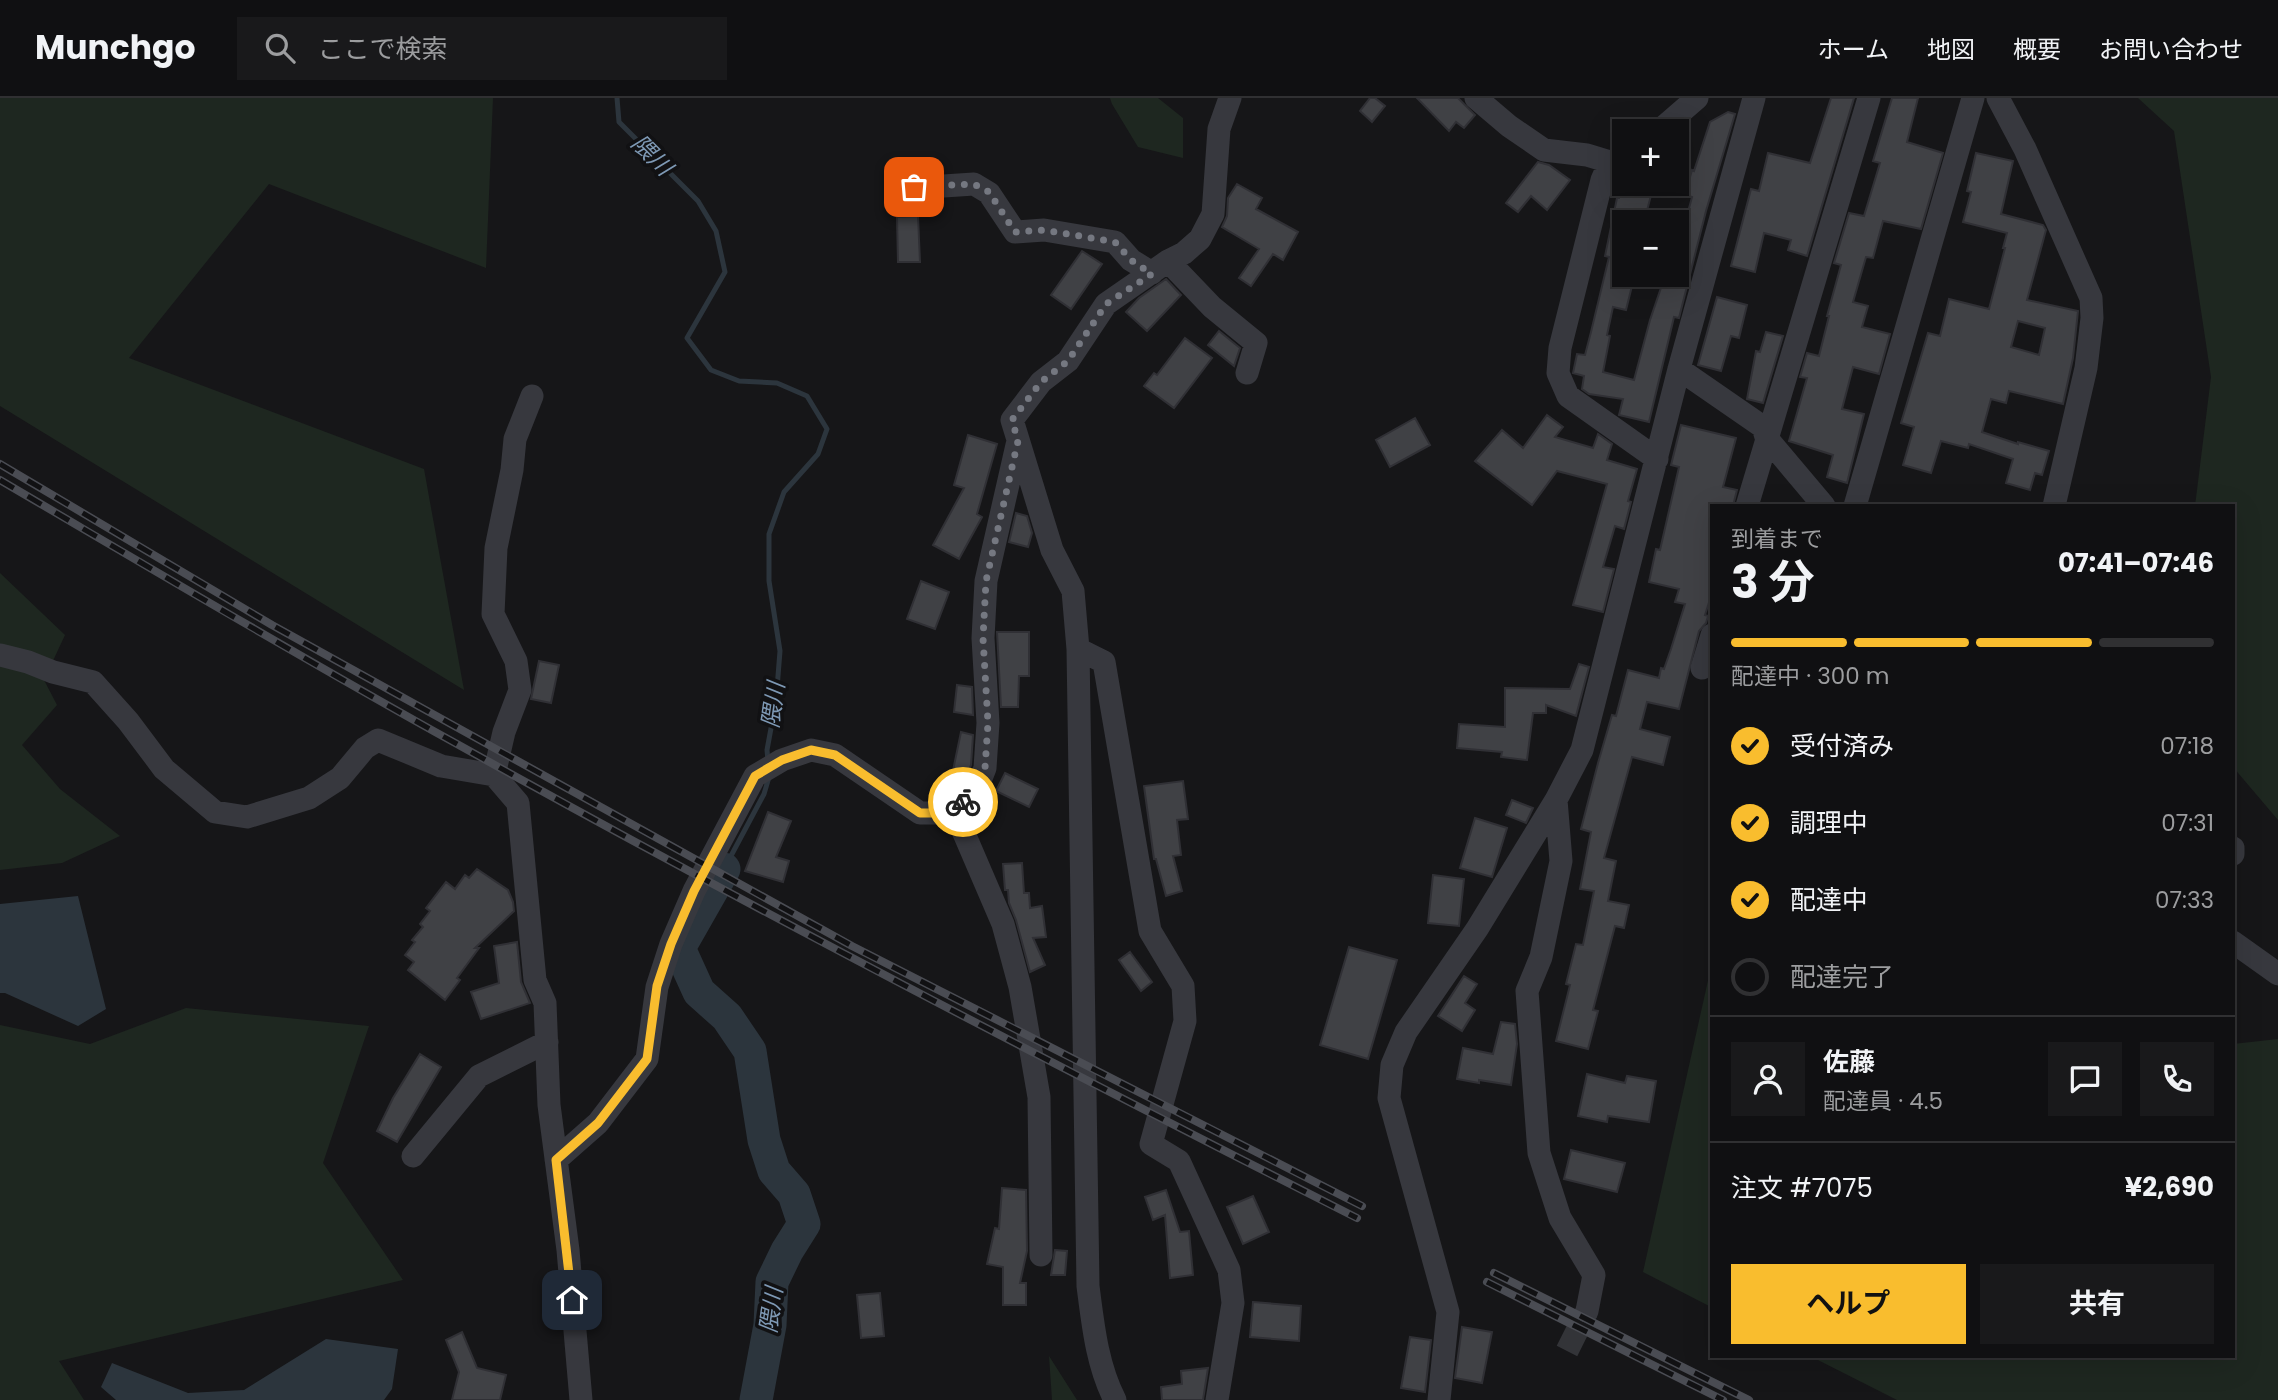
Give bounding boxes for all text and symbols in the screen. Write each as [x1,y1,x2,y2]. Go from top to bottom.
search box [237,17,727,80]
text: Munchgo [35,24,195,71]
icon: search [261,29,299,67]
text: ここで検索 [317,31,447,67]
text: ホーム [1818,33,1889,66]
text: 地図 [1927,33,1975,66]
text: 概要 [2013,33,2061,66]
text: お問い合わせ [2099,33,2243,66]
map controls [1612,119,1689,287]
button: + [1612,119,1689,196]
water label: 隈川 [624,127,682,185]
pin [884,157,944,217]
icon: bag [895,168,933,206]
button: − [1612,210,1689,287]
text: 到着まで [1731,523,1823,555]
text: 07:41–07:46 [2058,545,2214,581]
text: 3 分 [1731,550,1815,614]
text: 配達中 · 300 m [1731,660,1889,692]
water label: 隈川 [754,677,792,730]
icon: check [1731,727,1769,765]
text: 受付済み [1790,728,1894,764]
text: 07:18 [2160,730,2214,762]
courier [928,767,998,837]
icon: bike [944,783,982,821]
icon: check [1731,804,1769,842]
text: 調理中 [1790,805,1868,841]
text: 07:31 [2161,807,2214,839]
icon: check [1731,881,1769,919]
text: 配達中 [1790,882,1868,918]
text: 07:33 [2155,884,2214,916]
text: 配達完了 [1790,959,1894,995]
button: person [1731,1042,1805,1116]
button: chat [2048,1042,2122,1116]
button: phone [2140,1042,2214,1116]
text: 佐藤 [1823,1044,1875,1080]
text: 配達員 · 4.5 [1823,1085,1943,1117]
text: ¥2,690 [2125,1169,2214,1205]
text: 注文 #7075 [1731,1170,1873,1206]
button: ヘルプ [1731,1264,1966,1344]
button: 共有 [1980,1264,2214,1344]
pin [542,1270,602,1330]
icon: home [553,1281,591,1319]
water label: 隈川 [752,1282,790,1335]

